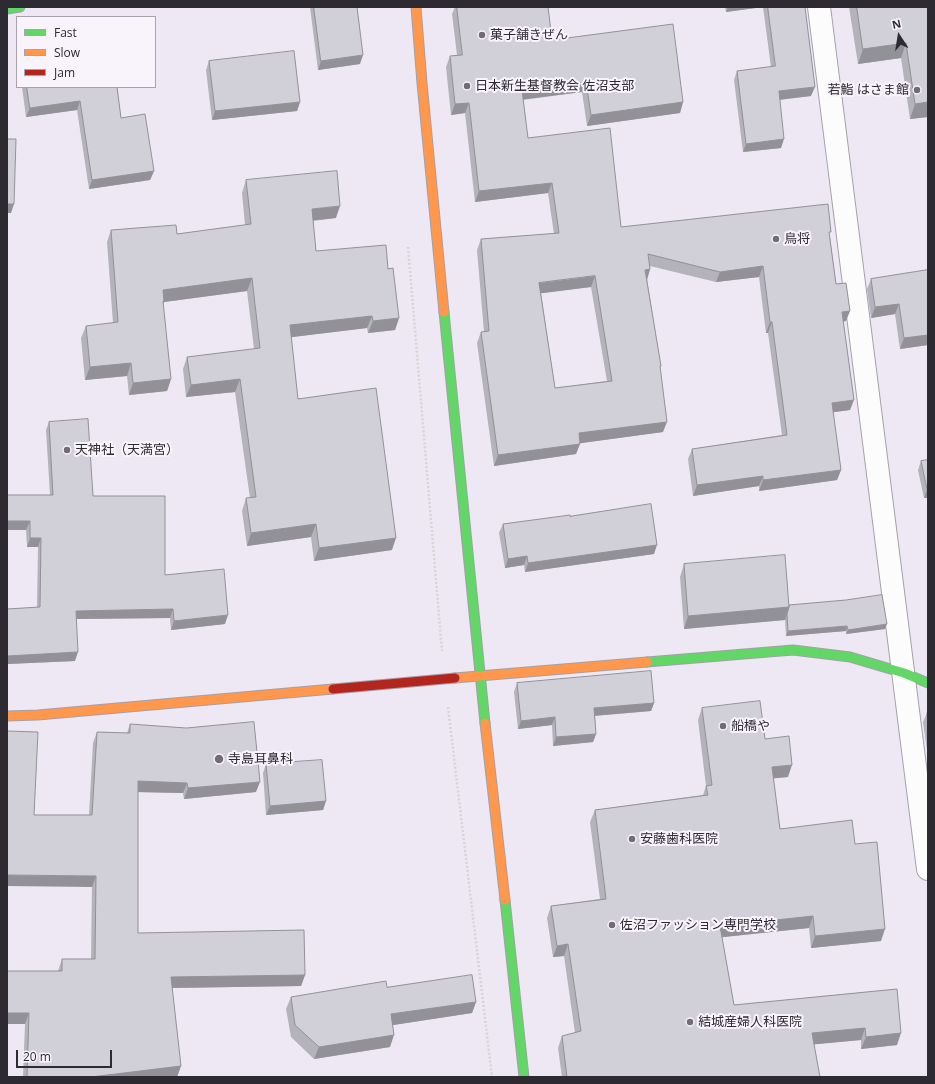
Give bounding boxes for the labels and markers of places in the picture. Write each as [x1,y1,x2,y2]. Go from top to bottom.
place label: 菓子舗きぜん [490,27,568,43]
marker: 菓子舗きぜん [477,30,487,40]
place label: 日本新生基督教会 佐沼支部 [475,78,634,94]
marker: 日本新生基督教会 佐沼支部 [462,81,472,91]
place label: 若鮨 はさま館 [828,82,909,98]
marker: 若鮨 はさま館 [912,85,922,95]
place label: 鳥将 [784,231,810,247]
marker: 鳥将 [771,234,781,244]
place label: 天神社（天満宮） [75,442,179,458]
marker: 天神社（天満宮） [62,445,72,455]
place label: 船橋や [731,718,770,734]
marker: 船橋や [718,721,728,731]
place label: 寺島耳鼻科 [228,751,293,767]
marker: 寺島耳鼻科 [213,753,225,765]
place label: 安藤歯科医院 [640,831,718,847]
marker: 安藤歯科医院 [627,834,637,844]
place label: 佐沼ファッション専門学校 [620,917,776,933]
marker: 佐沼ファッション専門学校 [607,920,617,930]
place label: 結城産婦人科医院 [698,1014,802,1030]
marker: 結城産婦人科医院 [685,1017,695,1027]

